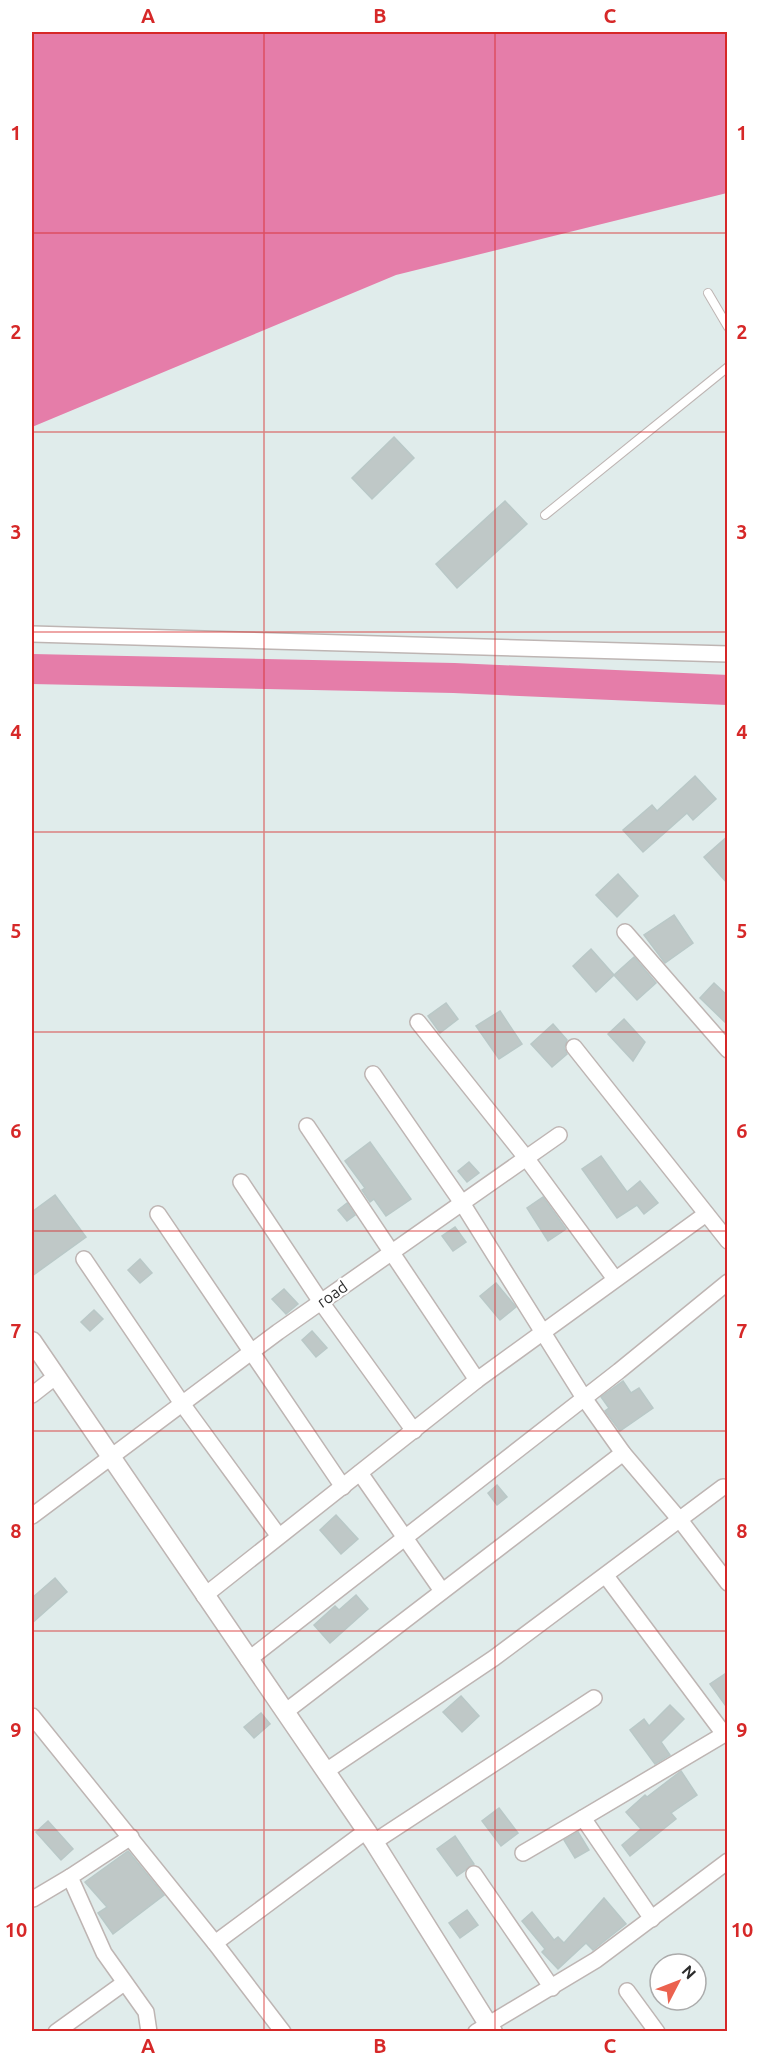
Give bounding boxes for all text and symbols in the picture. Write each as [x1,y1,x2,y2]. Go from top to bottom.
text: A [141,4,155,27]
text: B [373,4,387,27]
text: C [604,4,617,27]
text: 1 [10,121,22,144]
text: 1 [736,121,748,144]
text: 2 [10,320,22,343]
text: 2 [736,320,748,343]
text: 3 [10,520,22,543]
text: 3 [736,520,748,543]
text: 4 [10,720,22,743]
text: 4 [736,720,748,743]
text: 5 [10,919,22,942]
text: 5 [736,919,748,942]
text: 6 [10,1119,22,1142]
text: 6 [736,1119,748,1142]
street label: road [313,1277,351,1311]
text: 7 [10,1319,22,1342]
text: 7 [736,1319,748,1342]
text: 8 [10,1519,22,1542]
text: 8 [736,1519,748,1542]
text: 9 [10,1718,22,1741]
text: 9 [736,1718,748,1741]
text: 10 [5,1918,27,1941]
text: 10 [731,1918,753,1941]
north arrow [648,1952,708,2012]
text: N [678,1962,700,1982]
text: A [141,2034,155,2057]
text: B [373,2034,387,2057]
text: C [604,2034,617,2057]

